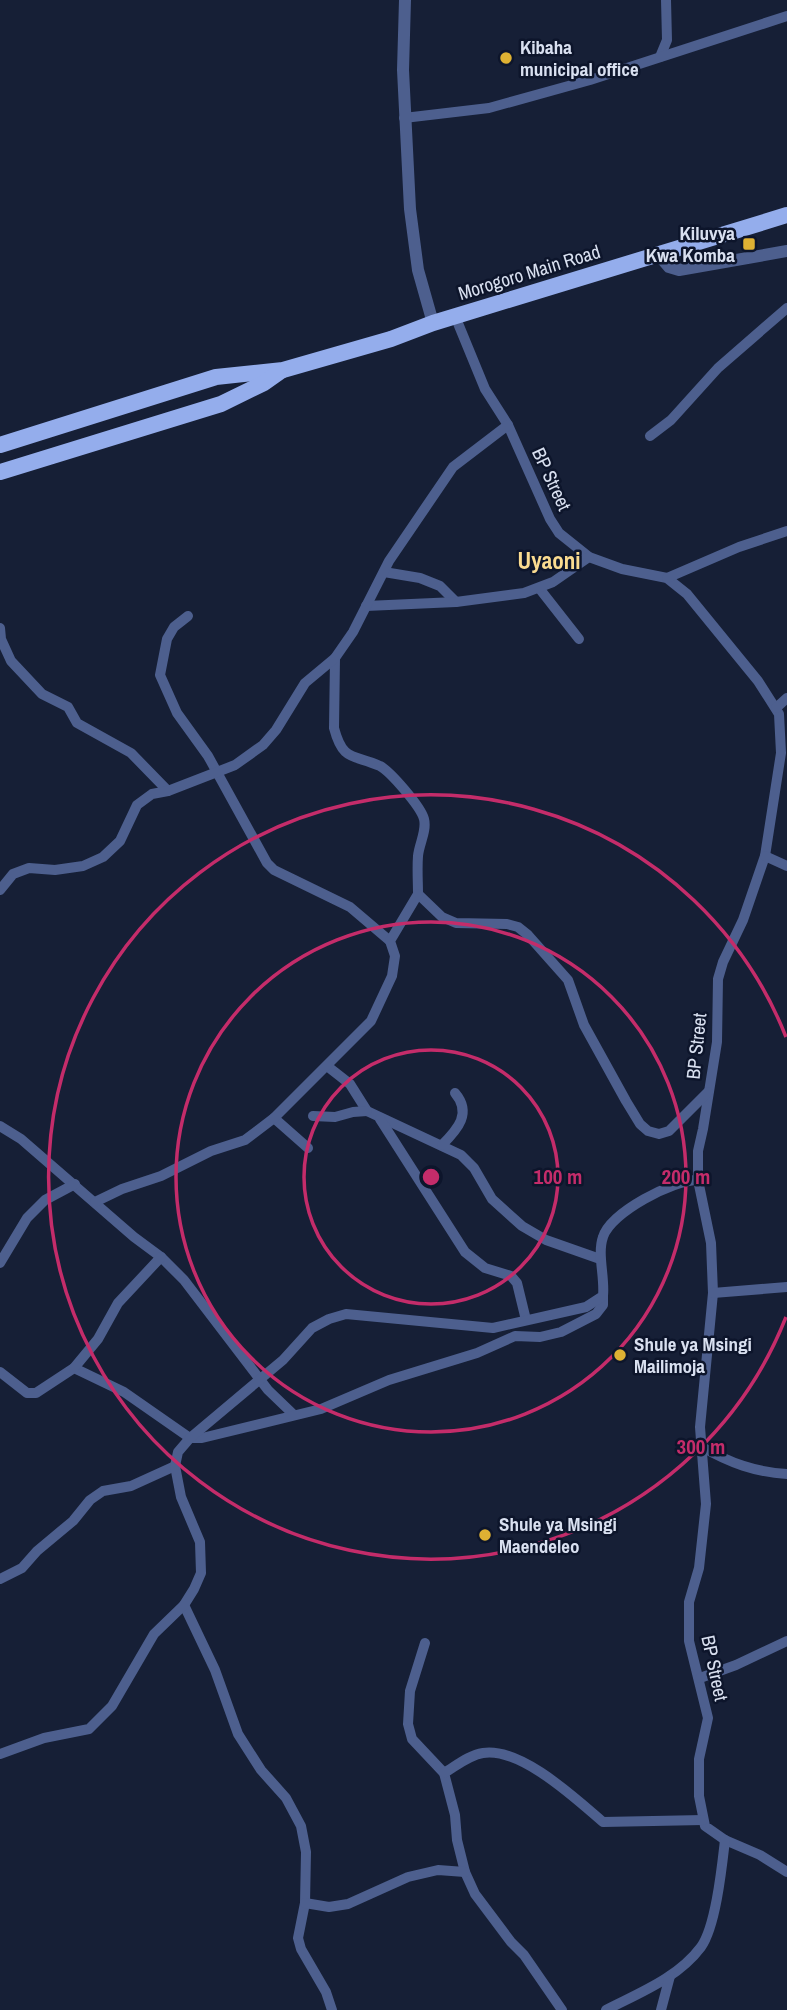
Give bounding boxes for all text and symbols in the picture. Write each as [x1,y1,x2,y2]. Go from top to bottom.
place label: Kibaha municipal office [520,34,639,82]
marker: Kibaha municipal office [498,50,514,66]
place label: Kiluvya Kwa Komba [646,220,735,268]
marker: Kiluvya Kwa Komba [741,236,757,252]
street label: Morogoro Main Road [455,238,603,306]
street label: BP Street [526,443,578,515]
district label: Uyaoni [518,545,580,576]
street label: BP Street [680,1011,712,1080]
text: 100 m [534,1162,582,1191]
text: 200 m [662,1162,710,1191]
centre of rings [419,1165,443,1189]
place label: Shule ya Msingi Mailimoja [634,1331,752,1379]
marker: Shule ya Msingi Mailimoja [612,1347,628,1363]
text: 300 m [677,1432,725,1461]
place label: Shule ya Msingi Maendeleo [499,1511,617,1559]
marker: Shule ya Msingi Maendeleo [477,1527,493,1543]
street label: BP Street [695,1633,735,1704]

